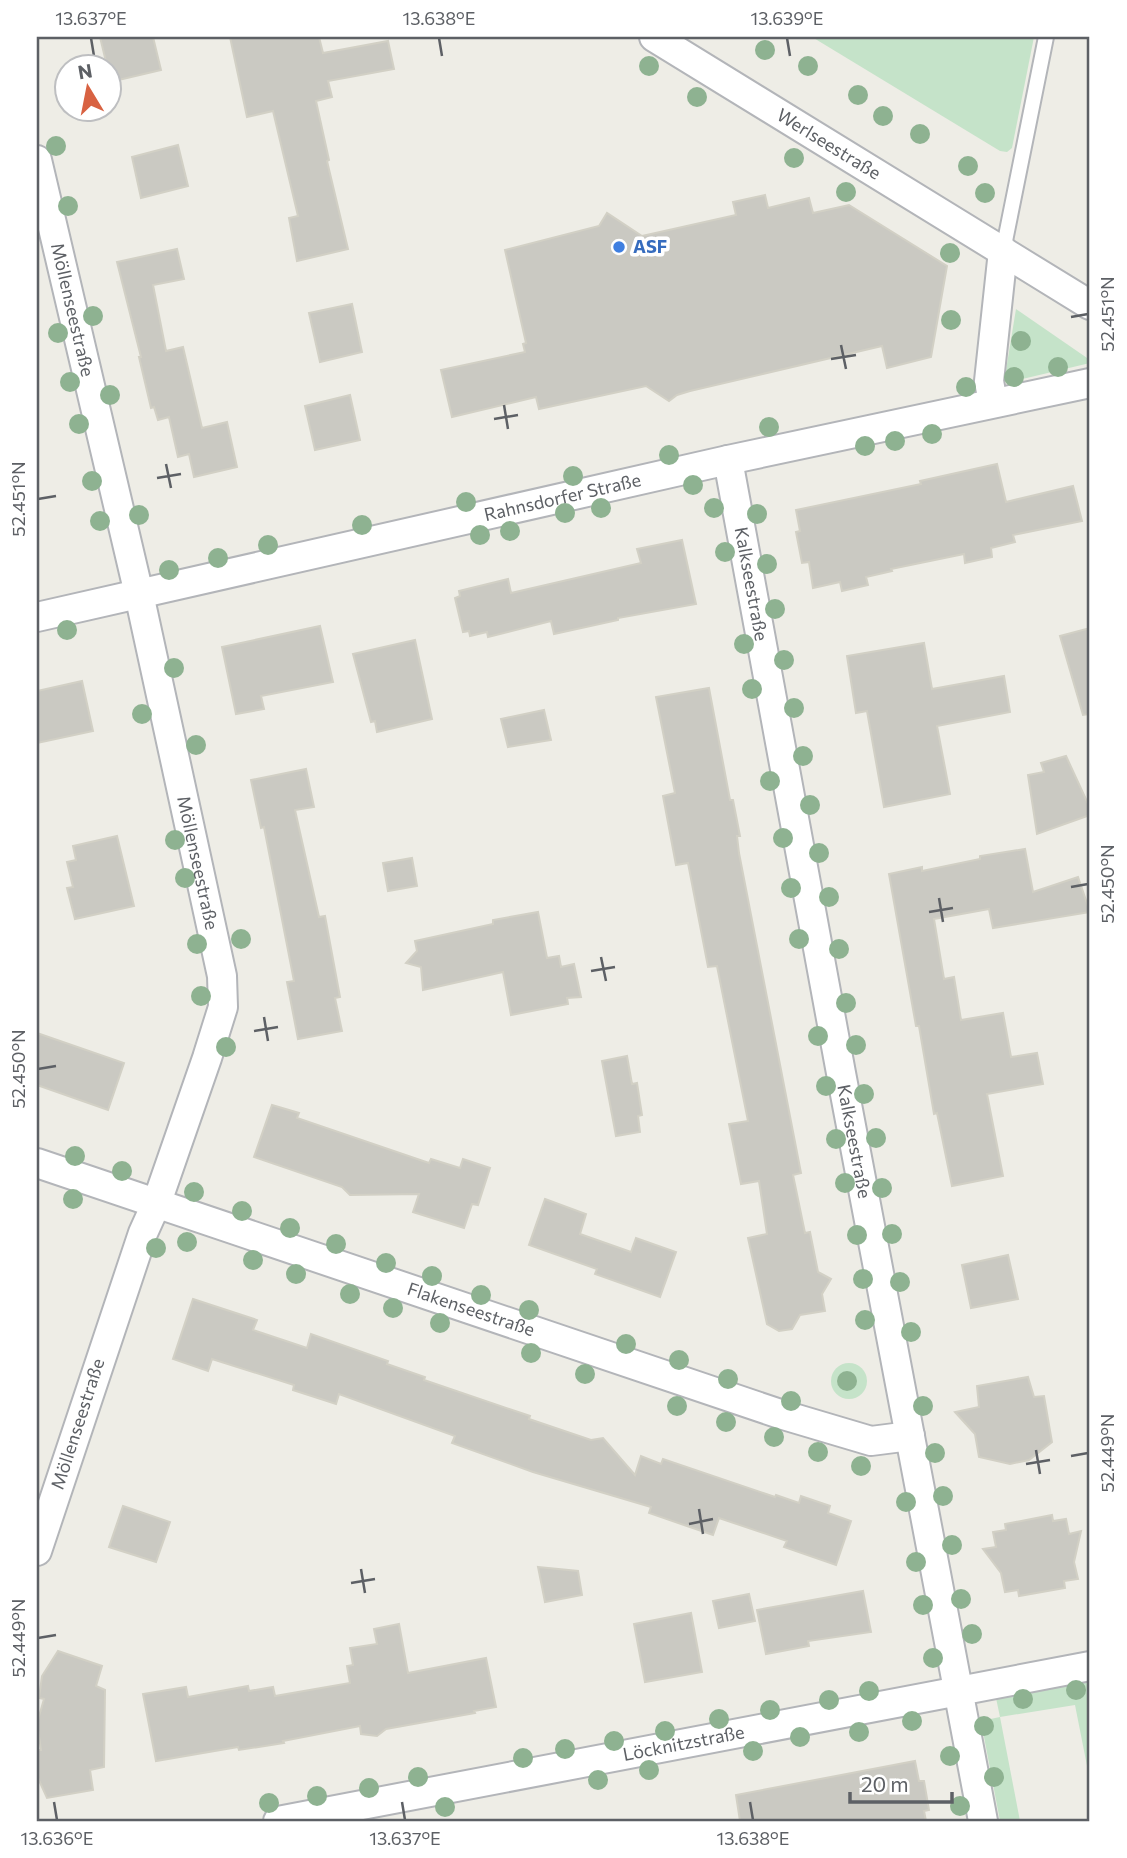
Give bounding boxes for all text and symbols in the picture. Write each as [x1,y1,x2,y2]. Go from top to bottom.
text: 13.637°E [55,7,127,29]
text: 13.638°E [403,7,475,29]
text: 13.639°E [751,7,823,29]
north arrow [52,52,122,122]
text: N [76,58,94,83]
street label: Werlseestraße [773,103,885,184]
place label: ASF [633,235,667,257]
marker: ASF [611,239,627,255]
street label: Möllenseestraße [47,241,100,379]
text: 52.451°N [1096,276,1118,352]
text: 52.451°N [7,461,29,537]
street label: Rahnsdorfer Straße [482,468,643,525]
street label: Kalkseestraße [731,525,773,642]
street label: Möllenseestraße [173,794,224,932]
text: 52.450°N [1096,844,1118,924]
text: 52.450°N [7,1029,29,1109]
street label: Kalkseestraße [833,1082,877,1200]
street label: Flakenseestraße [405,1277,538,1340]
street label: Möllenseestraße [46,1355,109,1492]
text: 52.449°N [1096,1414,1118,1492]
text: 52.449°N [7,1599,29,1677]
street label: Löcknitzstraße [621,1720,746,1765]
scale bar [850,1760,952,1804]
text: 20 m [861,1771,909,1796]
text: 13.636°E [21,1827,93,1849]
text: 13.637°E [369,1827,441,1849]
text: 13.638°E [717,1827,789,1849]

